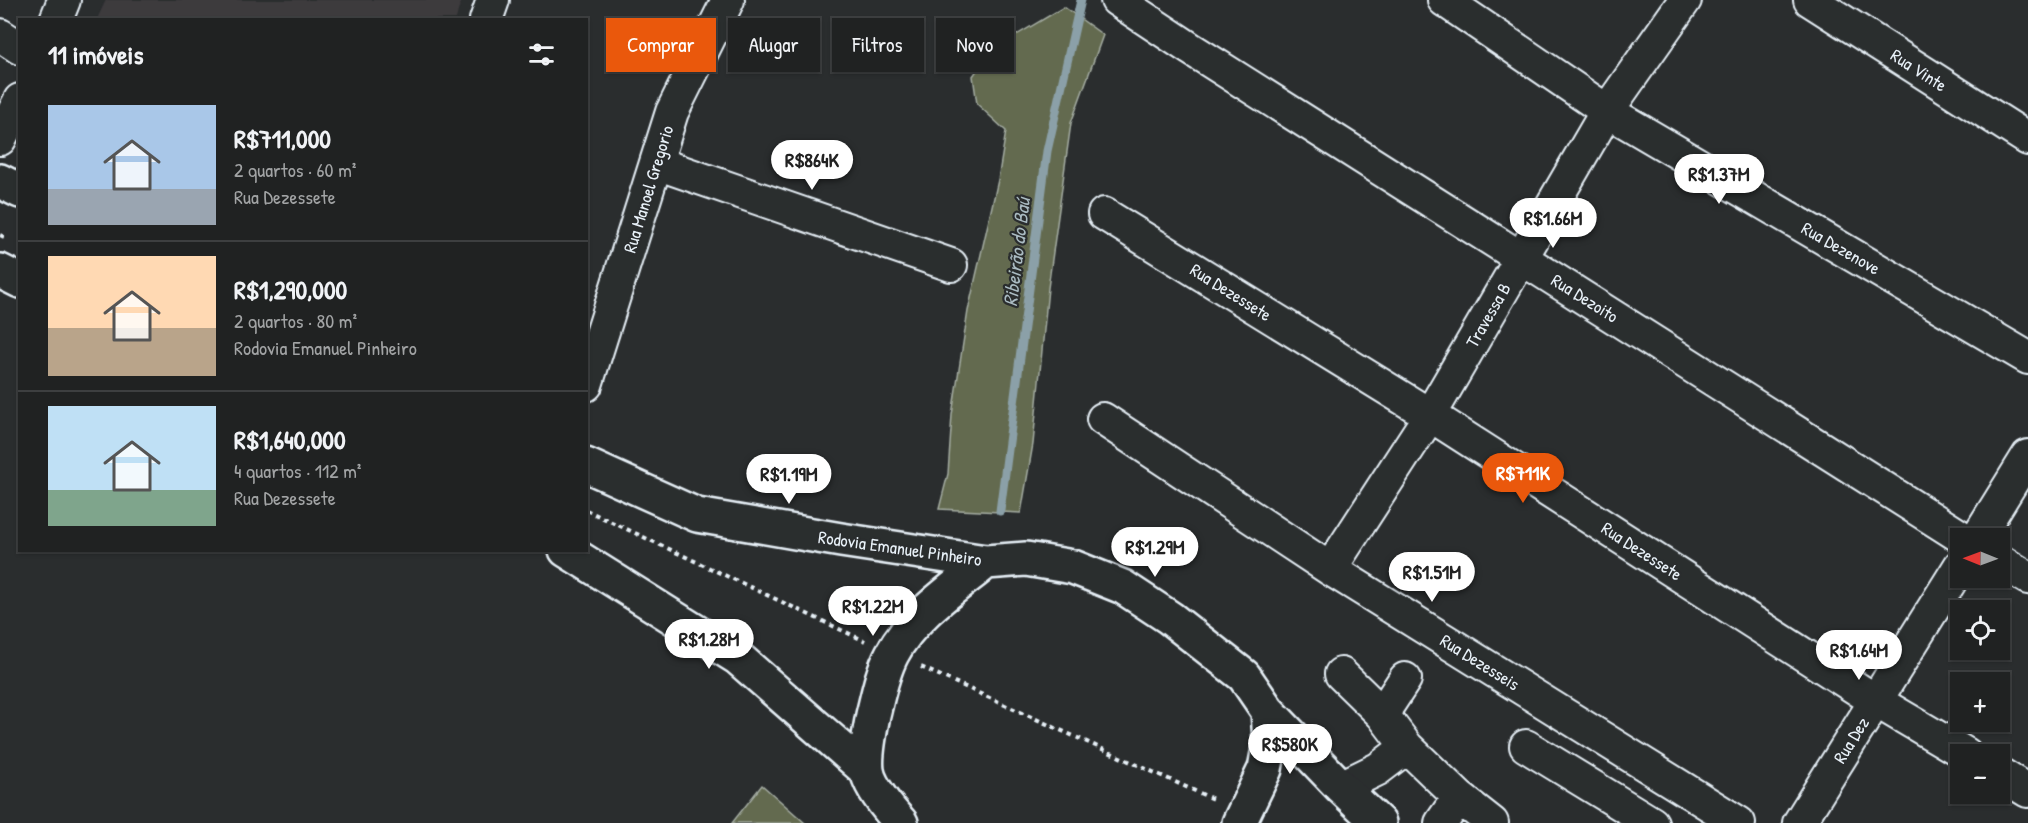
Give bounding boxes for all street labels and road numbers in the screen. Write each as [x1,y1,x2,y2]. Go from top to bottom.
street label: Rua Vinte [1886,43,1952,97]
street label: Rua Manoel Gregorio [617,122,679,256]
street label: Rua Dezenove [1797,215,1885,281]
street label: Rua Dezessete [1186,257,1276,327]
street label: Rua Dezoito [1547,268,1623,328]
street label: Travessa B [1459,278,1517,352]
street label: Rua Dezessete [1597,516,1687,586]
street label: Rodovia Emanuel Pinheiro [817,524,983,572]
street label: Rua Dezesseis [1436,628,1524,696]
street label: Rua Dez [1827,712,1875,768]

